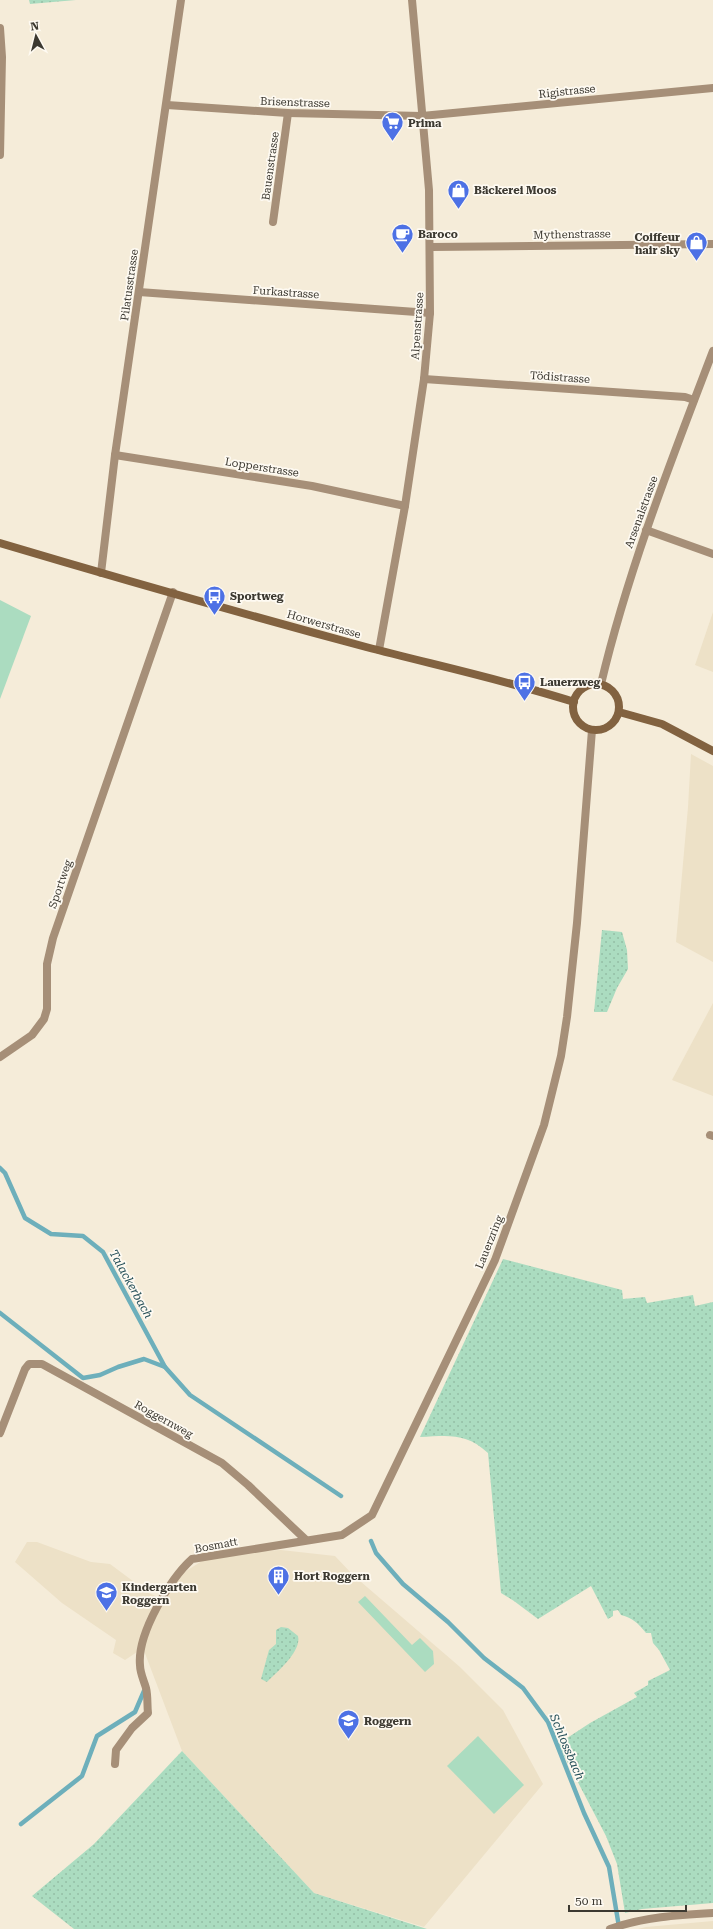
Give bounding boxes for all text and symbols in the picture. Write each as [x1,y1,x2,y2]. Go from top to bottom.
north arrow [16,16,56,56]
text: N [30,20,40,34]
street label: Rigistrasse [538,82,596,101]
street label: Brisenstrasse [260,95,330,110]
supermarket icon: Prima [379,110,405,143]
place label: Prima [408,117,442,130]
street label: Bauenstrasse [259,131,282,201]
shop icon: Bäckerei Moos [446,177,472,210]
place label: Bäckerei Moos [474,184,557,197]
cafe icon: Baroco [390,221,416,254]
street label: Mythenstrasse [533,227,611,242]
place label: Baroco [418,228,458,241]
shop icon: Coiffeur hair sky [683,230,709,263]
place label: Coiffeur hair sky [634,231,680,257]
street label: Pilatusstrasse [118,248,141,322]
street label: Furkastrasse [252,284,320,301]
street label: Alpenstrasse [409,292,426,360]
street label: Tödistrasse [530,369,590,386]
street label: Lopperstrasse [224,455,300,480]
street label: Arsenalstrasse [622,474,661,550]
bus stop icon: Sportweg [201,583,227,616]
place label: Sportweg [230,590,284,603]
street label: Horwerstrasse [286,608,362,641]
bus stop icon: Lauerzweg [511,669,537,702]
place label: Lauerzweg [540,676,601,689]
street label: Sportweg [46,857,75,910]
street label: Lauerzring [473,1213,506,1271]
water label: Talackerbach [106,1247,156,1321]
street label: Roggernweg [132,1398,196,1441]
street label: Bosmatt [193,1535,239,1556]
building icon: Hort Roggern [266,1563,292,1596]
place label: Hort Roggern [294,1570,371,1583]
school or university icon: Kindergarten Roggern [93,1580,119,1613]
place label: Kindergarten Roggern [122,1581,197,1607]
school or university icon: Roggern [336,1708,362,1741]
water label: Schlossbach [546,1711,587,1782]
place label: Roggern [364,1715,412,1728]
scale bar [569,1887,686,1913]
text: 50 m [575,1894,602,1908]

